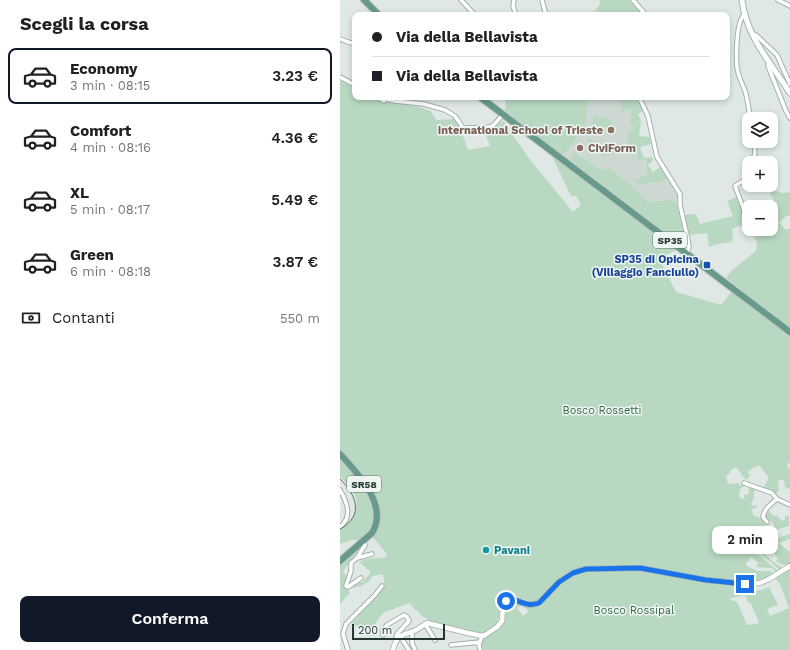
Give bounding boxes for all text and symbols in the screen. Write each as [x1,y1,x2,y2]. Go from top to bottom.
text: Scegli la corsa [20,13,149,34]
text: Via della Bellavista [396,28,538,46]
icon: car [22,58,58,94]
text: Economy [70,60,137,78]
text: 3.23 € [272,67,318,85]
text: Via della Bellavista [396,67,538,85]
text: 3 min · 08:15 [70,78,150,93]
map controls [742,112,778,236]
button: layers [742,112,778,148]
icon: car [22,120,58,156]
text: Comfort [70,122,131,140]
place label: International School of Trieste [438,124,603,137]
marker: International School of Trieste [606,125,616,135]
text: 4.36 € [271,129,318,147]
text: 4 min · 08:16 [70,140,151,155]
place label: CiviForm [588,142,636,155]
marker: CiviForm [575,143,585,153]
button: + [742,156,778,192]
icon: car [22,182,58,218]
text: XL [70,184,89,202]
text: 5.49 € [271,191,318,209]
button: − [742,200,778,236]
text: 5 min · 08:17 [70,202,150,217]
road number: SP35 [653,232,687,248]
icon: car [22,244,58,280]
text: Green [70,246,114,264]
text: 3.87 € [273,253,318,271]
place label: SP35 di Opicina (Villaggio Fanciullo) [592,253,700,279]
marker: SP35 di Opicina (Villaggio Fanciullo) [702,260,712,270]
text: 6 min · 08:18 [70,264,151,279]
icon: cash [20,307,42,329]
text: Contanti [52,309,115,327]
text: 550 m [280,311,320,326]
park label: Bosco Rossetti [562,404,642,417]
road number: SR58 [347,476,381,492]
callout: 2 min [712,526,778,554]
text: 2 min [727,532,763,547]
place label: Pavani [494,544,530,557]
marker: Pavani [481,545,491,555]
route end [736,575,754,593]
route start [497,592,515,610]
button: Conferma [20,596,320,642]
park label: Bosco Rossipal [594,604,675,617]
scale bar [352,622,445,641]
text: 200 m [358,624,392,637]

